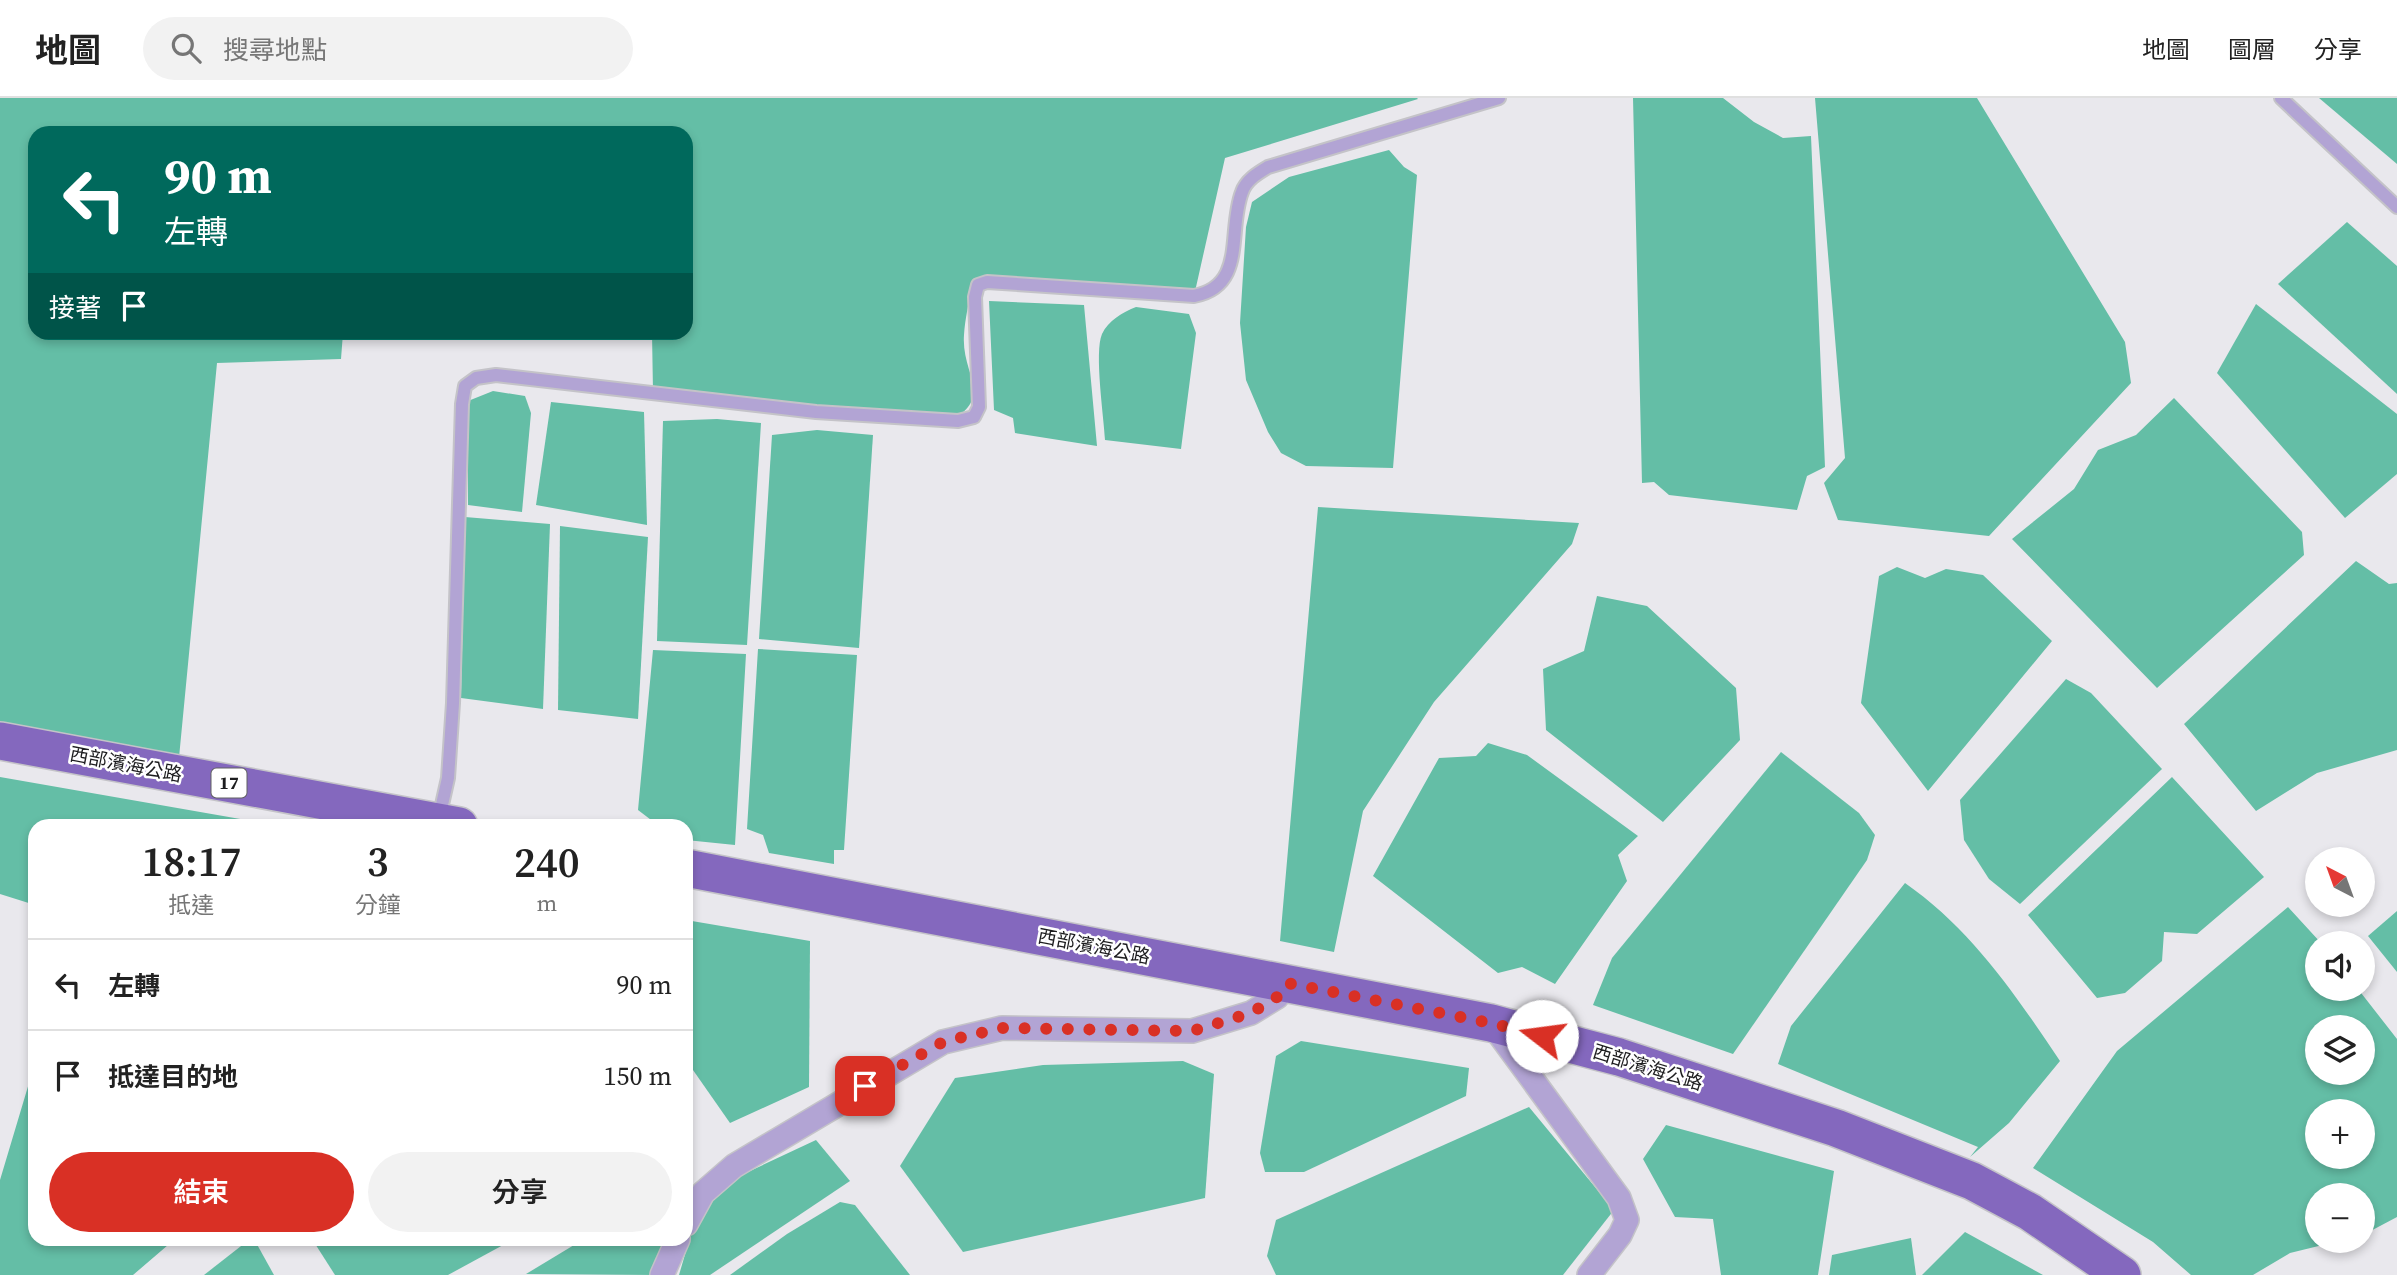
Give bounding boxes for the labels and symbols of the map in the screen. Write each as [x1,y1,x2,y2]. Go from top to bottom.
street label: 西部濱海公路 [68,740,184,788]
road number: 17 [212,768,246,798]
north arrow [2305,847,2375,917]
street label: 西部濱海公路 [1036,922,1152,970]
position arrow [1505,999,1579,1073]
street label: 西部濱海公路 [1590,1038,1706,1096]
pin [835,1056,895,1116]

